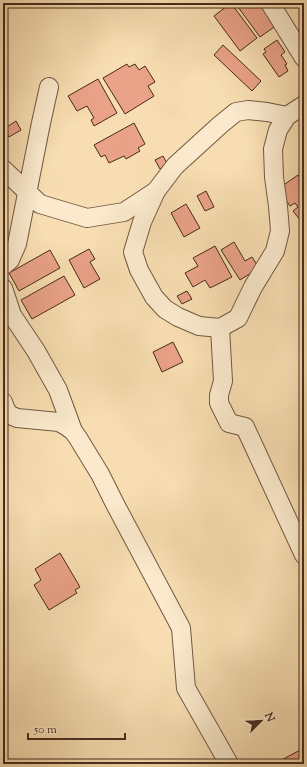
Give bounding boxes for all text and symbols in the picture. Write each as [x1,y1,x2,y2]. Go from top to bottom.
north arrow [241,701,281,741]
text: N [260,709,278,725]
scale bar [28,715,125,741]
text: 50 m [33,721,57,739]

